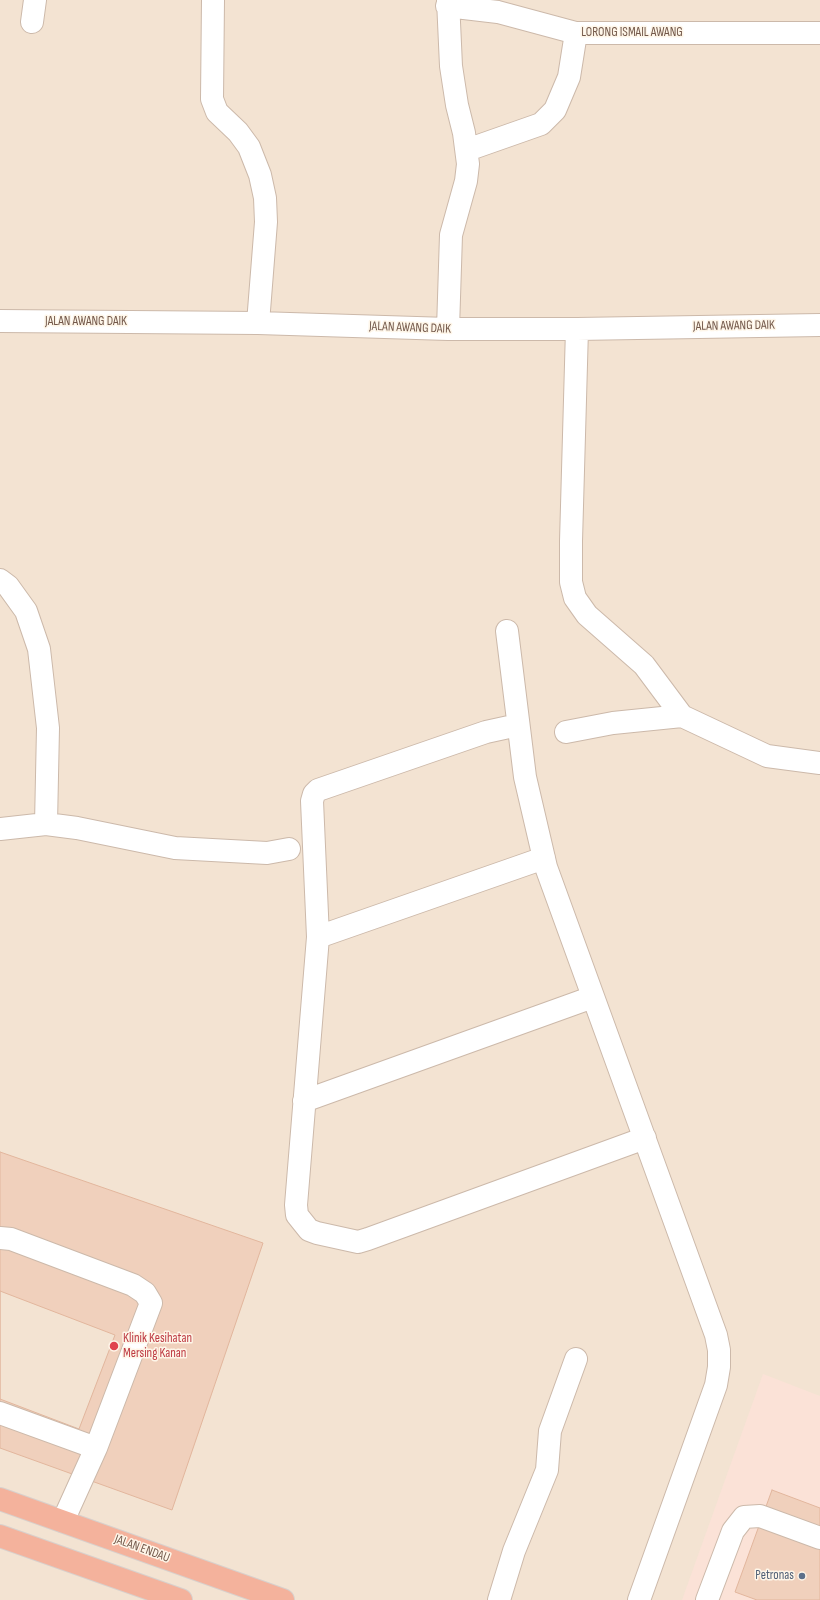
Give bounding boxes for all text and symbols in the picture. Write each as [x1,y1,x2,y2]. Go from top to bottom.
street label: LORONG ISMAIL AWANG [581,25,683,41]
street label: JALAN AWANG DAIK [45,314,127,330]
street label: JALAN AWANG DAIK [693,317,775,335]
street label: JALAN AWANG DAIK [369,319,451,337]
place label: Klinik Kesihatan Mersing Kanan [123,1331,192,1362]
marker: Klinik Kesihatan Mersing Kanan [108,1340,120,1352]
street label: JALAN ENDAU [112,1532,172,1566]
place label: Petronas [755,1568,794,1584]
marker: Petronas [797,1571,807,1581]

